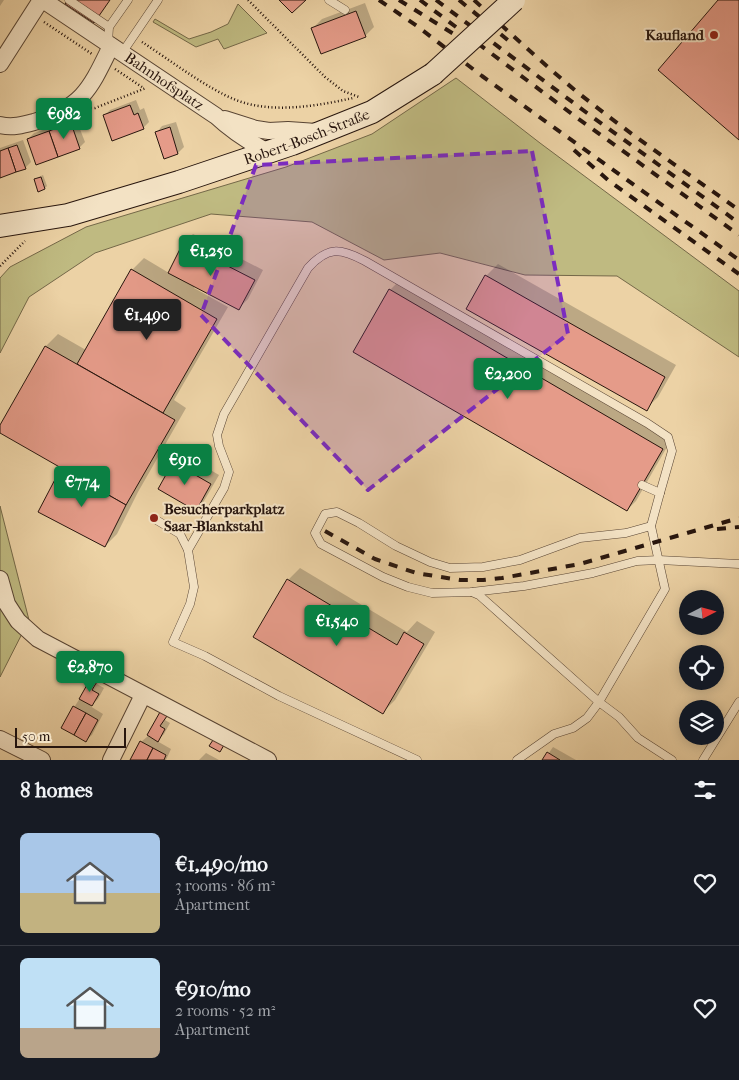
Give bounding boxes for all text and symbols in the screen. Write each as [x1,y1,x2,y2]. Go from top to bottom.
place label: Kaufland [645,26,705,44]
marker: Kaufland [708,29,720,41]
street label: Bahnhofsplatz [121,48,208,114]
pin: €982 [34,98,94,140]
text: €982 [47,104,81,123]
street label: Robert-Bosch-Straße [241,105,373,169]
pin: €1,250 [170,234,252,277]
text: €1,250 [190,241,232,260]
pin: €1,490 [106,298,188,341]
text: €1,490 [124,305,170,324]
pin: €2,200 [467,358,549,400]
text: €2,200 [485,364,531,383]
pin: €910 [155,444,215,486]
text: €910 [169,450,201,469]
pin: €774 [52,466,112,508]
text: €774 [65,472,99,491]
place label: Besucherparkplatz Saar-Blankstahl [164,500,285,535]
marker: Besucherparkplatz Saar-Blankstahl [148,512,160,524]
north arrow [679,590,724,635]
map controls [679,590,724,745]
pin: €1,540 [296,604,378,647]
text: €1,540 [315,611,359,630]
button: locate [679,645,724,690]
pin: €2,870 [49,650,131,693]
text: €2,870 [67,657,113,676]
button: layers [679,700,724,745]
scale bar [15,725,126,748]
text: 50 m [22,728,50,745]
icon: filters [691,776,719,804]
text: 8 homes [20,778,93,802]
text: €1,490/mo [175,852,268,876]
icon: home [60,853,120,913]
icon: heart [691,869,719,897]
text: 3 rooms · 86 m² [175,876,275,895]
text: Apartment [175,895,250,914]
text: €910/mo [175,977,251,1001]
icon: home [60,978,120,1038]
icon: heart [691,994,719,1022]
text: 2 rooms · 52 m² [175,1001,275,1020]
text: Apartment [175,1020,250,1039]

